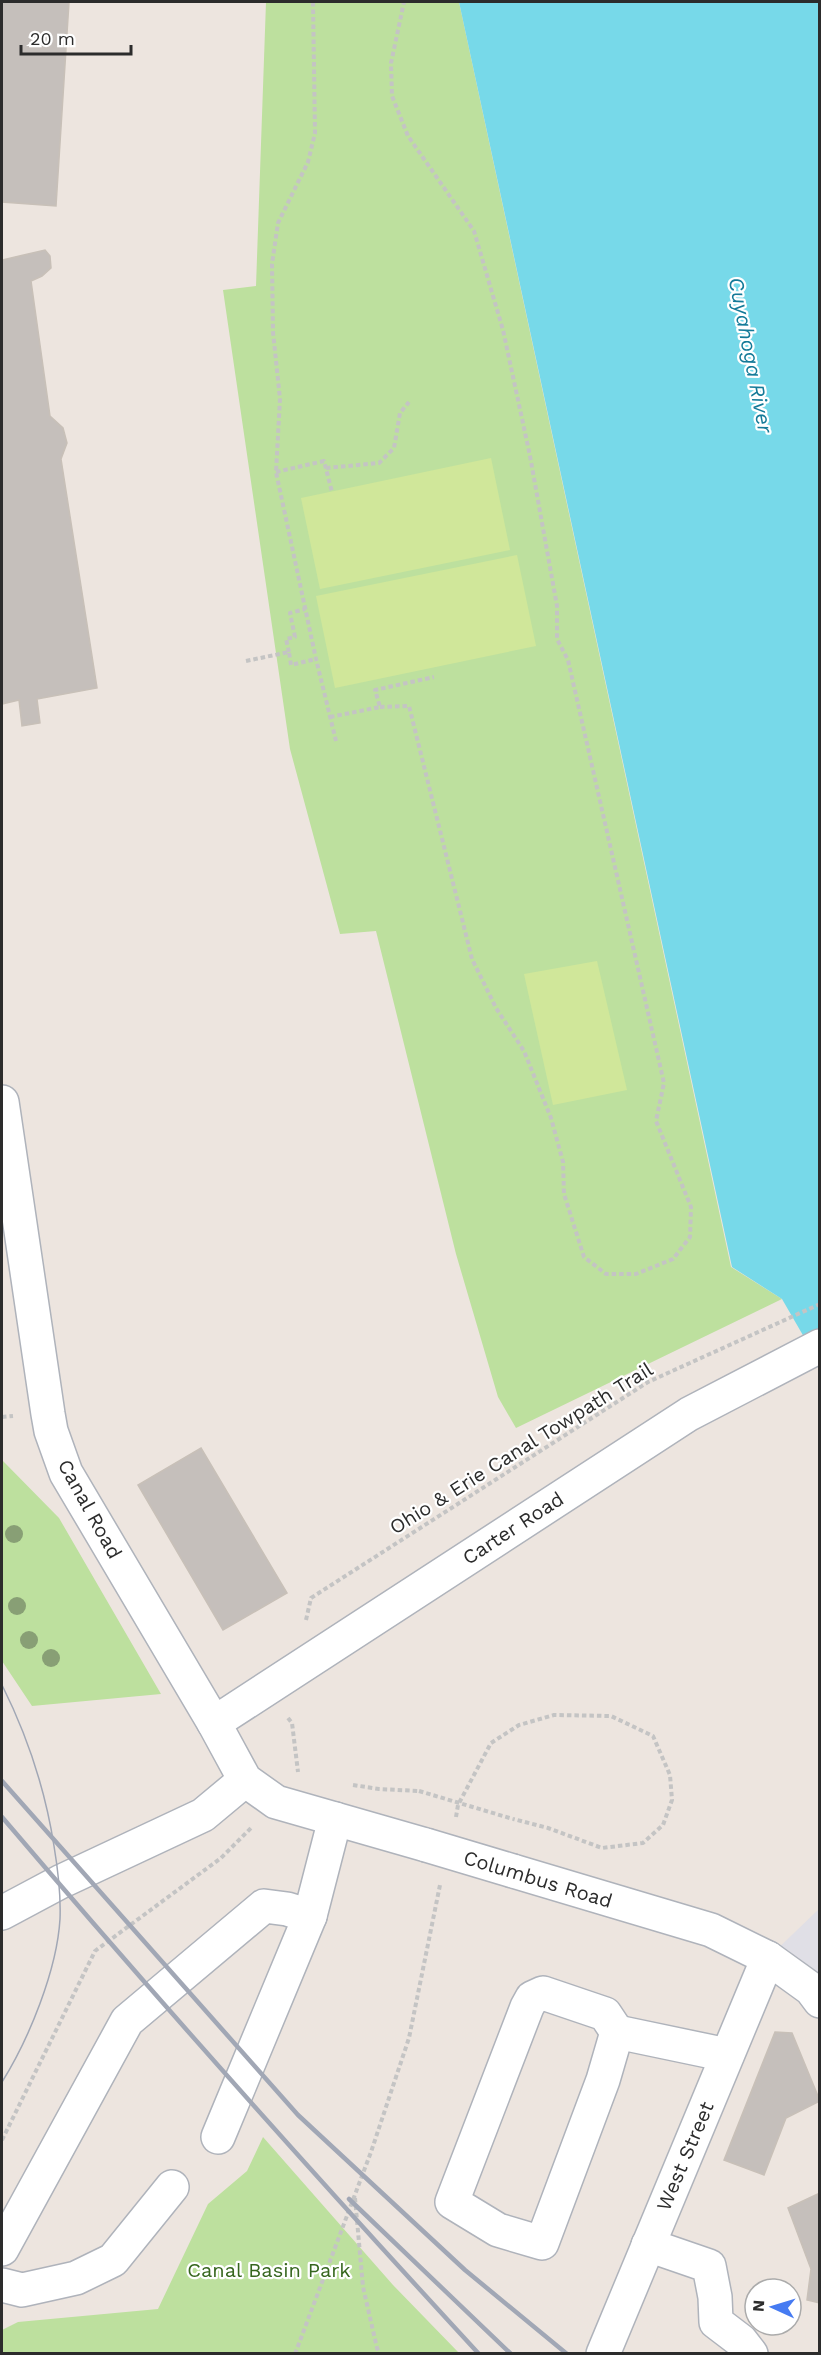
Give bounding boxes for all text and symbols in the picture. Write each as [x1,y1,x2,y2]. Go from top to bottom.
scale bar [21,18,130,56]
text: 20 m [30,28,75,49]
water label: Cuyahoga River [724,275,779,436]
street label: Ohio & Erie Canal Towpath Trail [385,1357,657,1539]
street label: Canal Road [53,1455,127,1563]
street label: Carter Road [458,1486,568,1570]
street label: Columbus Road [461,1845,615,1913]
street label: West Street [651,2097,719,2214]
park label: Canal Basin Park [187,2258,351,2282]
north arrow [743,2277,803,2337]
text: N [749,2299,768,2313]

